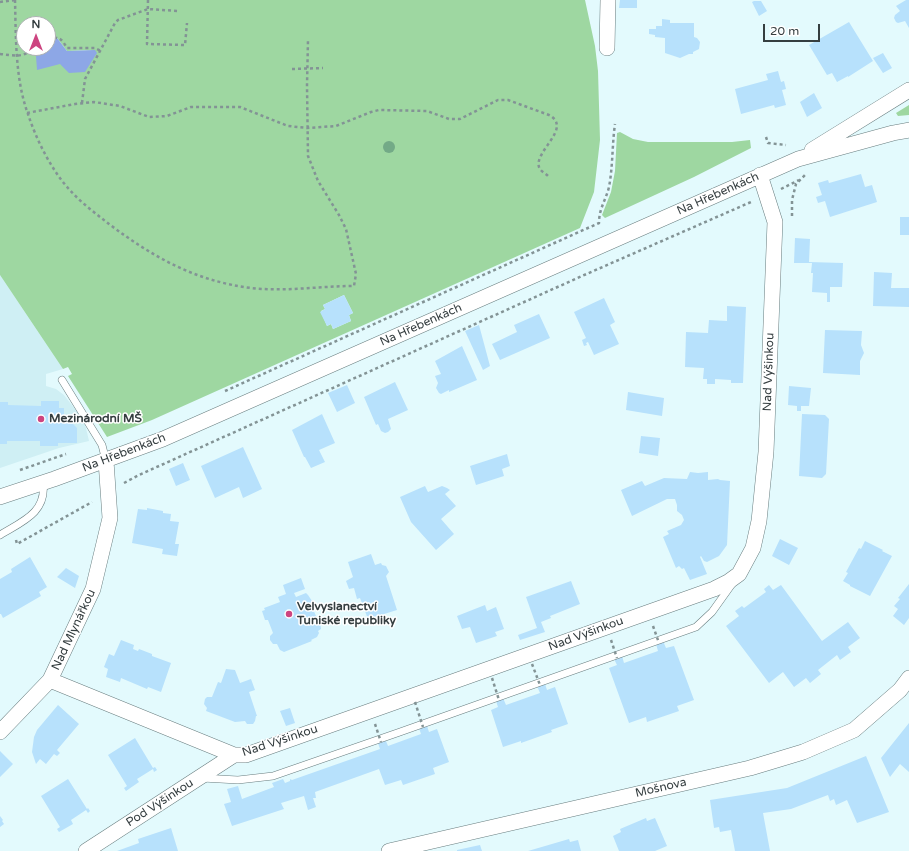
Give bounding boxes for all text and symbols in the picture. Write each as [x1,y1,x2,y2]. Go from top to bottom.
north arrow [16,16,56,56]
scale bar [765,16,822,42]
text: N [32,18,40,31]
text: 20 m [770,24,799,38]
street label: Na Hřebenkách [675,169,761,219]
street label: Na Hřebenkách [378,300,464,350]
street label: Nad Výšinkou [760,332,778,412]
place label: Mezinárodní MŠ [49,412,142,426]
marker: Mezinárodní MŠ [36,414,46,424]
street label: Na Hřebenkách [80,430,168,476]
street label: Nad Mlynářkou [49,587,99,673]
place label: Velvyslanectví Tuniské republiky [297,600,396,628]
marker: Velvyslanectví Tuniské republiky [284,609,294,619]
street label: Nad Výšinkou [547,614,625,654]
street label: Nad Výšinkou [240,722,320,760]
street label: Mošnova [634,775,688,801]
street label: Pod Výšinkou [124,776,196,830]

